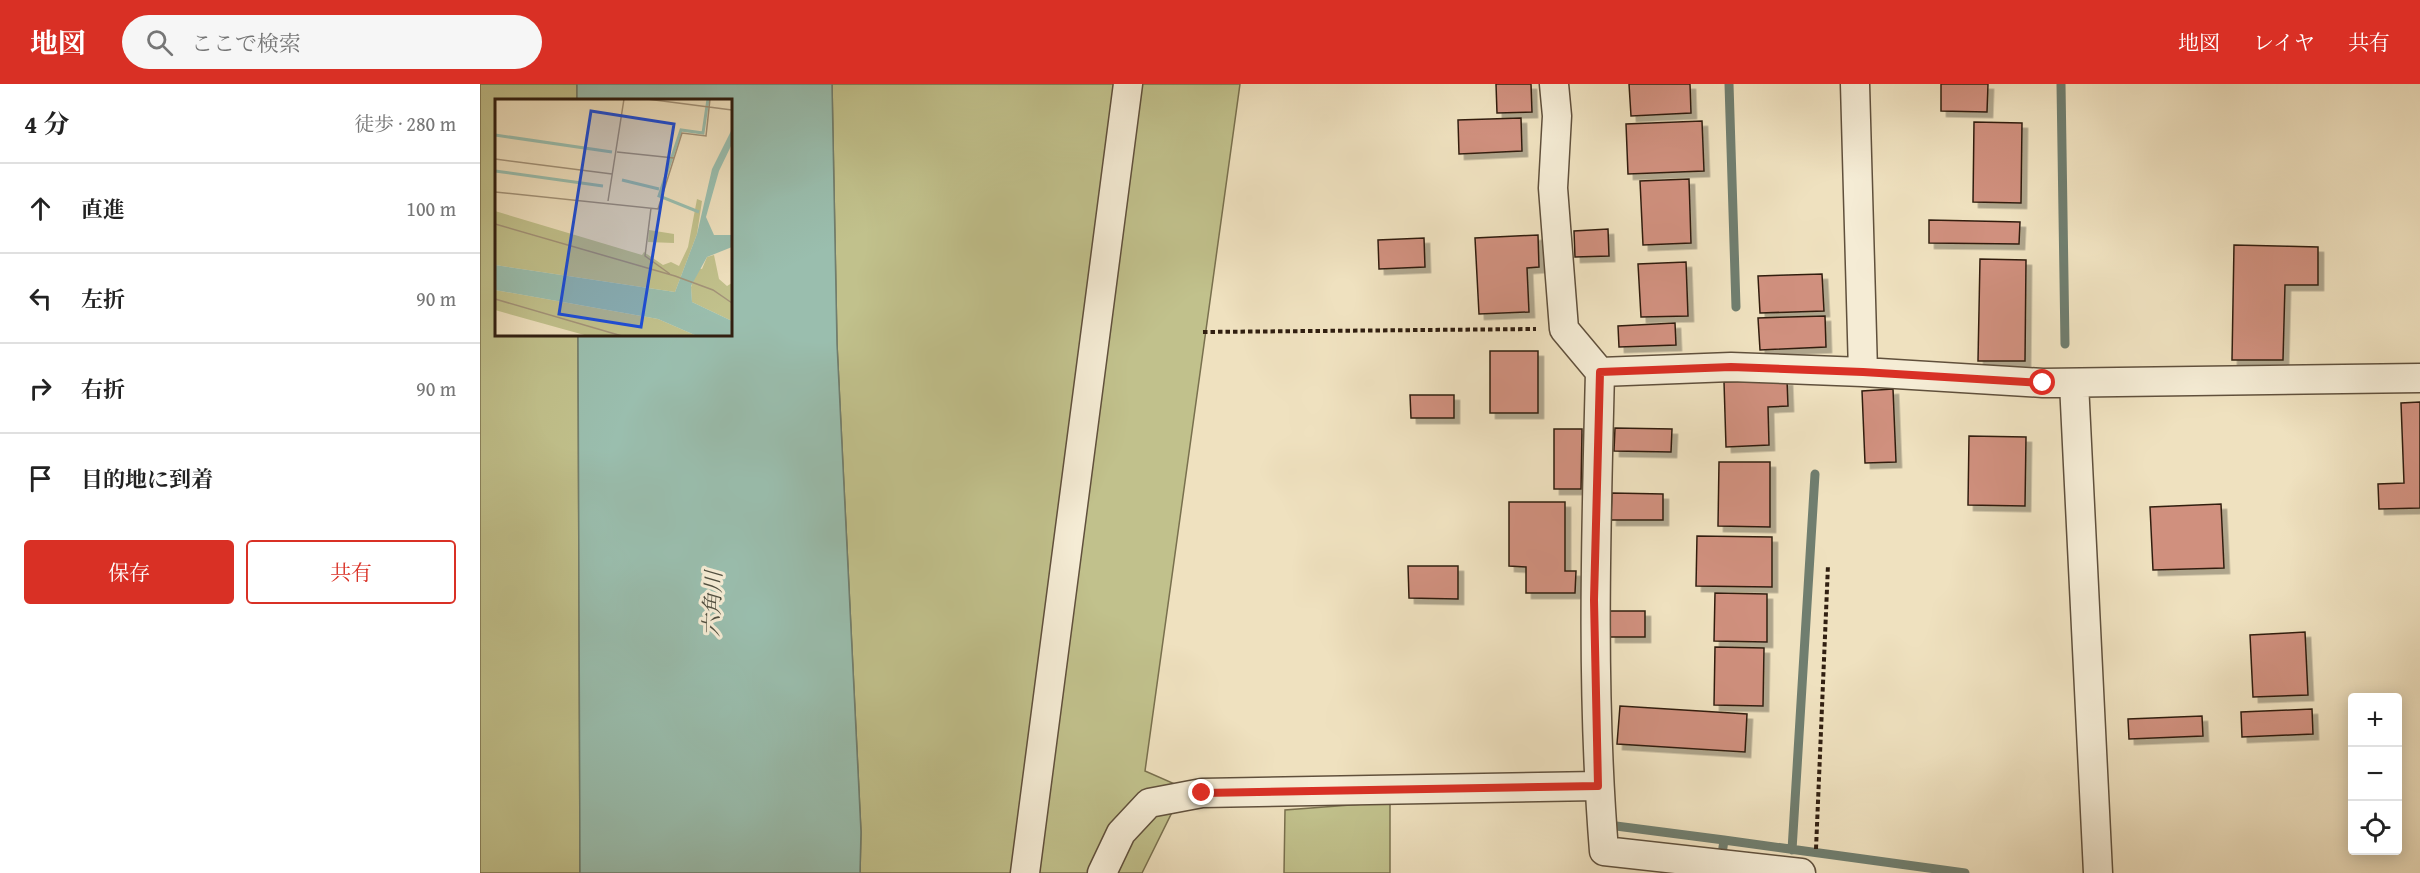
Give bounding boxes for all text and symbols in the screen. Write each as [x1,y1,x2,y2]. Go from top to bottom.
search box [122,15,542,69]
text: 地図 [30,22,86,63]
icon: search [143,26,176,59]
text: ここで検索 [191,27,301,59]
text: 地図 [2178,27,2220,58]
text: レイヤ [2253,27,2315,58]
text: 共有 [2348,27,2390,58]
inset map [495,99,732,336]
text: 4 分 [24,104,69,143]
text: 徒歩 · 280 m [354,109,456,138]
icon: ahead [24,192,57,225]
text: 直進 [81,193,125,225]
text: 100 m [406,194,456,223]
icon: left [24,282,57,315]
text: 左折 [81,283,125,315]
text: 90 m [416,284,456,313]
route start [2029,369,2055,395]
icon: right [24,372,57,405]
text: 右折 [81,373,125,405]
text: 90 m [416,374,456,403]
icon: arrive [24,462,57,495]
text: 目的地に到着 [81,463,213,495]
button: 保存 [24,540,234,604]
button: 共有 [246,540,456,604]
water label: 六角川 [695,568,729,638]
map controls [2348,693,2402,855]
button: + [2348,693,2402,747]
button: − [2348,747,2402,801]
route end [1188,779,1214,805]
button: locate [2348,801,2402,855]

